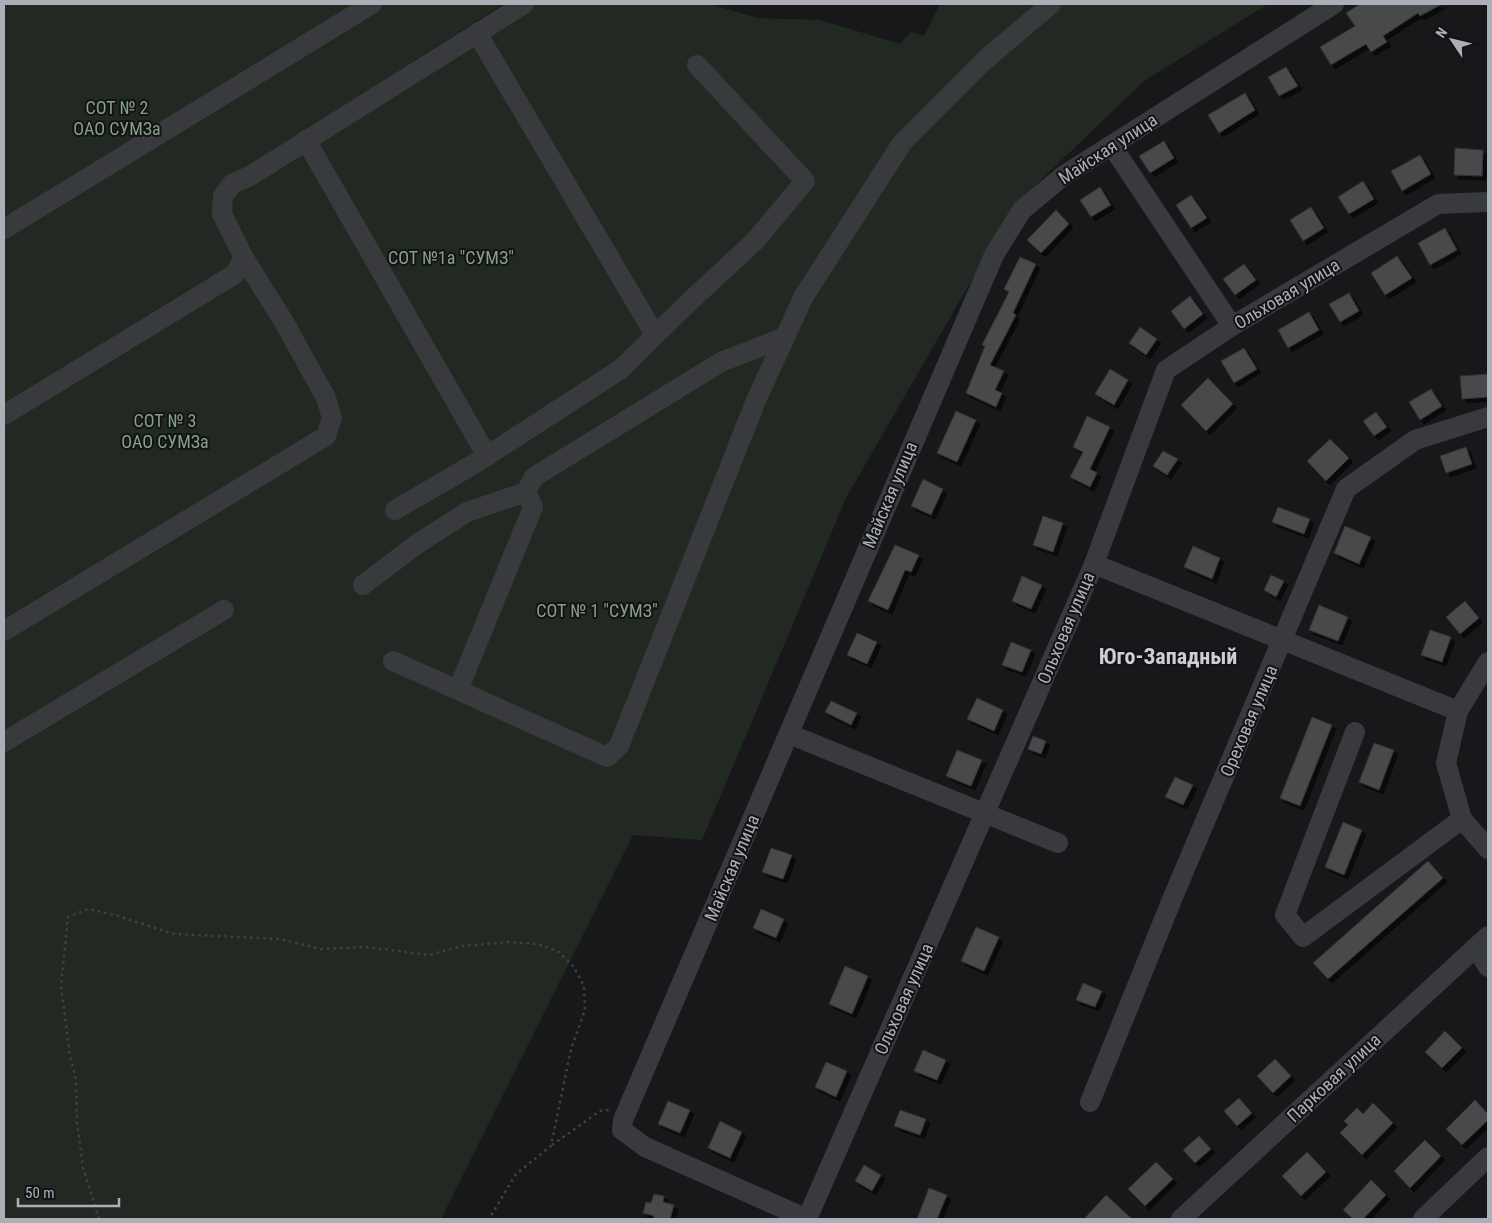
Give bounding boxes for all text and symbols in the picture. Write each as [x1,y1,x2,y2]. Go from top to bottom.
north arrow [1427,15,1477,65]
text: N [1432,24,1450,41]
park label: СОТ № 2 ОАО СУМЗа [73,97,161,139]
street label: Майская улица [1054,109,1161,188]
park label: СОТ №1а "СУМЗ" [388,247,514,268]
street label: Ольховая улица [1230,254,1343,333]
park label: СОТ № 3 ОАО СУМЗа [121,410,209,452]
street label: Майская улица [858,439,921,551]
street label: Ольховая улица [1033,569,1099,687]
park label: СОТ № 1 "СУМЗ" [536,600,658,621]
district label: Юго-Западный [1099,644,1237,669]
street label: Ореховая улица [1216,662,1281,780]
street label: Майская улица [700,812,763,924]
street label: Ольховая улица [870,940,937,1058]
street label: Парковая улица [1283,1029,1385,1126]
scale bar [18,1176,119,1208]
text: 50 m [25,1184,55,1202]

